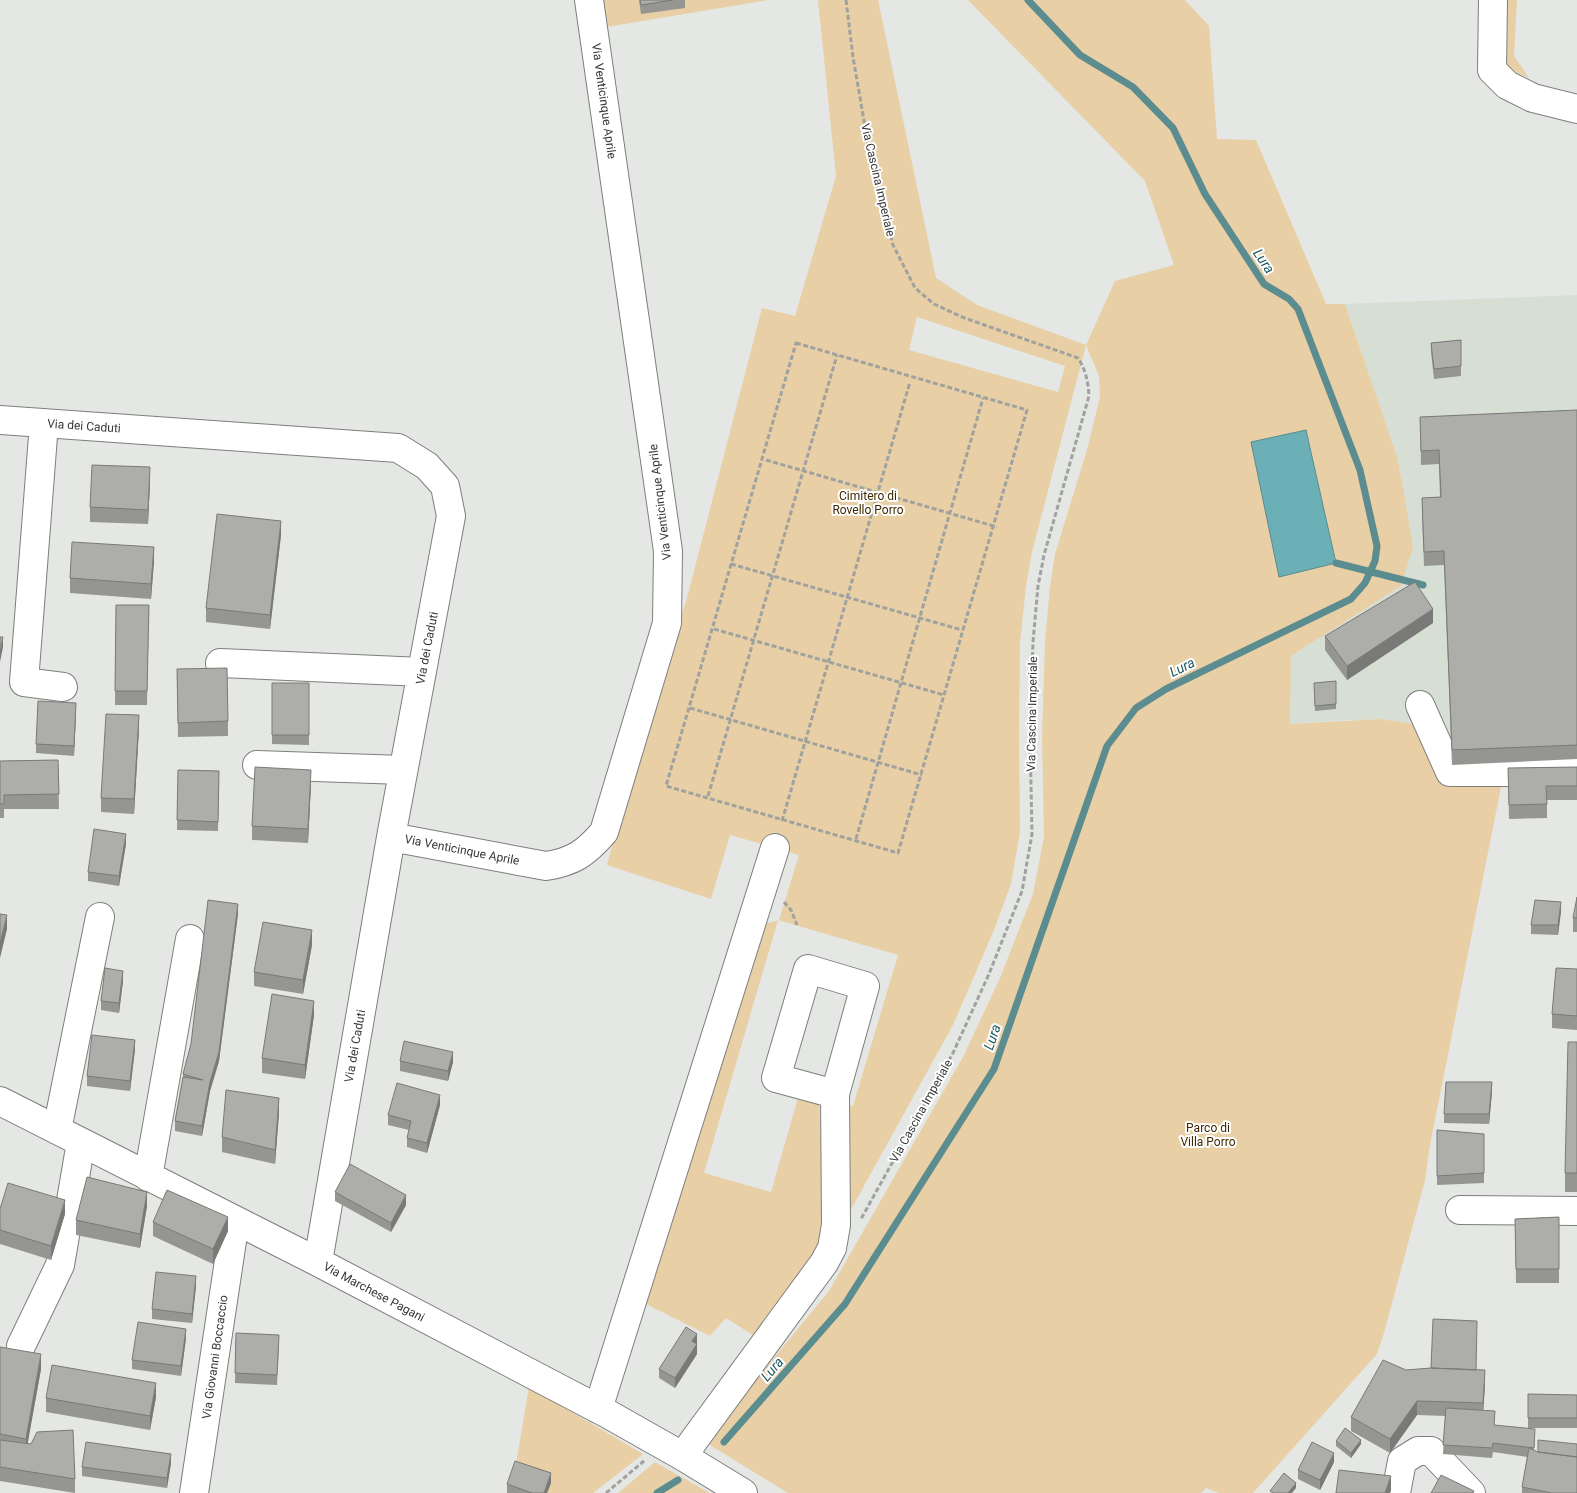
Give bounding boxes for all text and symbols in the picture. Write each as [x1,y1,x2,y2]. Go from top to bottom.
street label: Via Venticinque Aprile [589,42,619,160]
street label: Via Cascina Imperiale [858,122,898,238]
water label: Lura [1250,246,1278,276]
street label: Via dei Caduti [47,416,121,436]
street label: Via Venticinque Aprile [646,443,674,561]
park label: Cimitero di Rovello Porro [832,489,904,517]
street label: Via dei Caduti [413,610,441,685]
water label: Lura [1167,654,1197,680]
street label: Via Cascina Imperiale [1024,656,1040,772]
street label: Via Venticinque Aprile [403,832,521,868]
street label: Via dei Caduti [342,1008,368,1083]
water label: Lura [980,1022,1004,1052]
street label: Via Cascina Imperiale [887,1057,955,1165]
park label: Parco di Villa Porro [1180,1121,1236,1149]
street label: Via Marchese Pagani [321,1259,427,1325]
street label: Via Giovanni Boccaccio [199,1294,231,1420]
water label: Lura [757,1354,787,1384]

